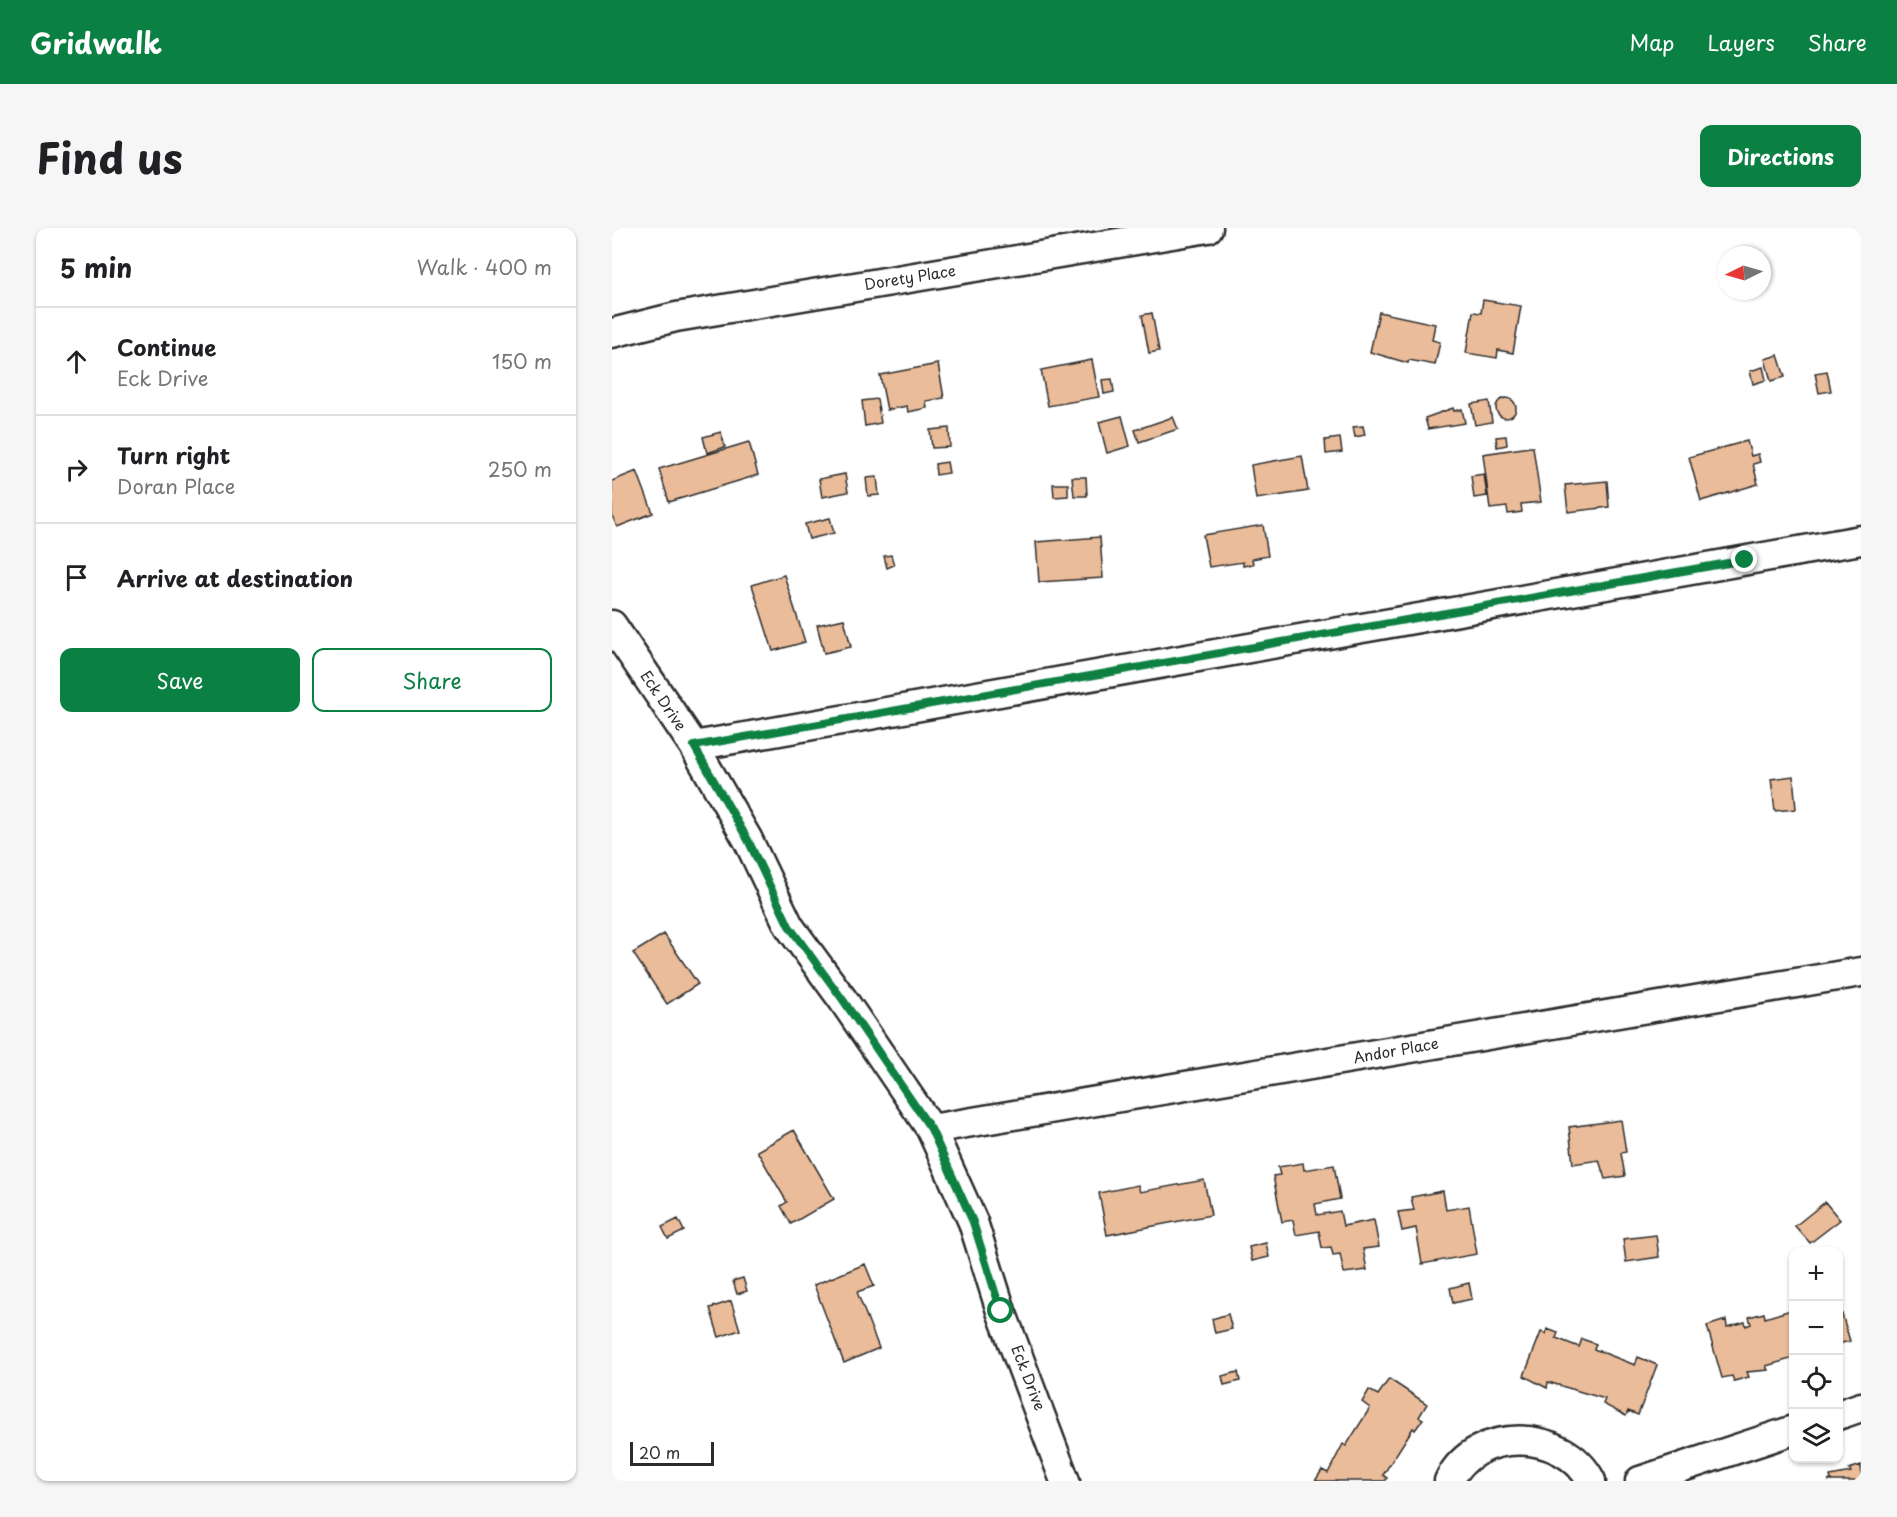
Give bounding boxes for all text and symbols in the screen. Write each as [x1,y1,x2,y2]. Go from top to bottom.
text: Gridwalk [30,21,162,64]
text: Map [1630,26,1674,58]
text: Layers [1707,26,1775,58]
text: Share [1808,26,1867,58]
text: Find us [36,125,183,188]
button: Directions [1700,125,1861,187]
north arrow [1717,246,1771,300]
text: 5 min [60,248,132,287]
text: Walk · 400 m [417,252,552,282]
street label: Dorety Place [862,258,957,295]
text: Continue [117,330,216,363]
icon: ahead [60,345,93,378]
text: 150 m [492,346,552,376]
text: Eck Drive [117,363,208,393]
text: Turn right [117,438,230,471]
icon: right [60,453,93,486]
text: 250 m [488,454,552,484]
text: Doran Place [117,471,235,501]
route end [1731,546,1757,572]
icon: arrive [60,561,93,594]
text: Arrive at destination [117,561,353,594]
button: Save [60,648,300,712]
button: Share [312,648,552,712]
street label: Eck Drive [636,665,693,735]
street label: Andor Place [1351,1031,1440,1068]
map controls [1789,1247,1843,1463]
button: + [1789,1247,1843,1301]
route start [987,1297,1013,1323]
button: − [1789,1301,1843,1355]
street label: Eck Drive [1006,1341,1052,1414]
button: locate [1789,1355,1843,1409]
button: layers [1789,1409,1843,1463]
scale bar [630,1439,714,1466]
text: 20 m [639,1440,680,1464]

